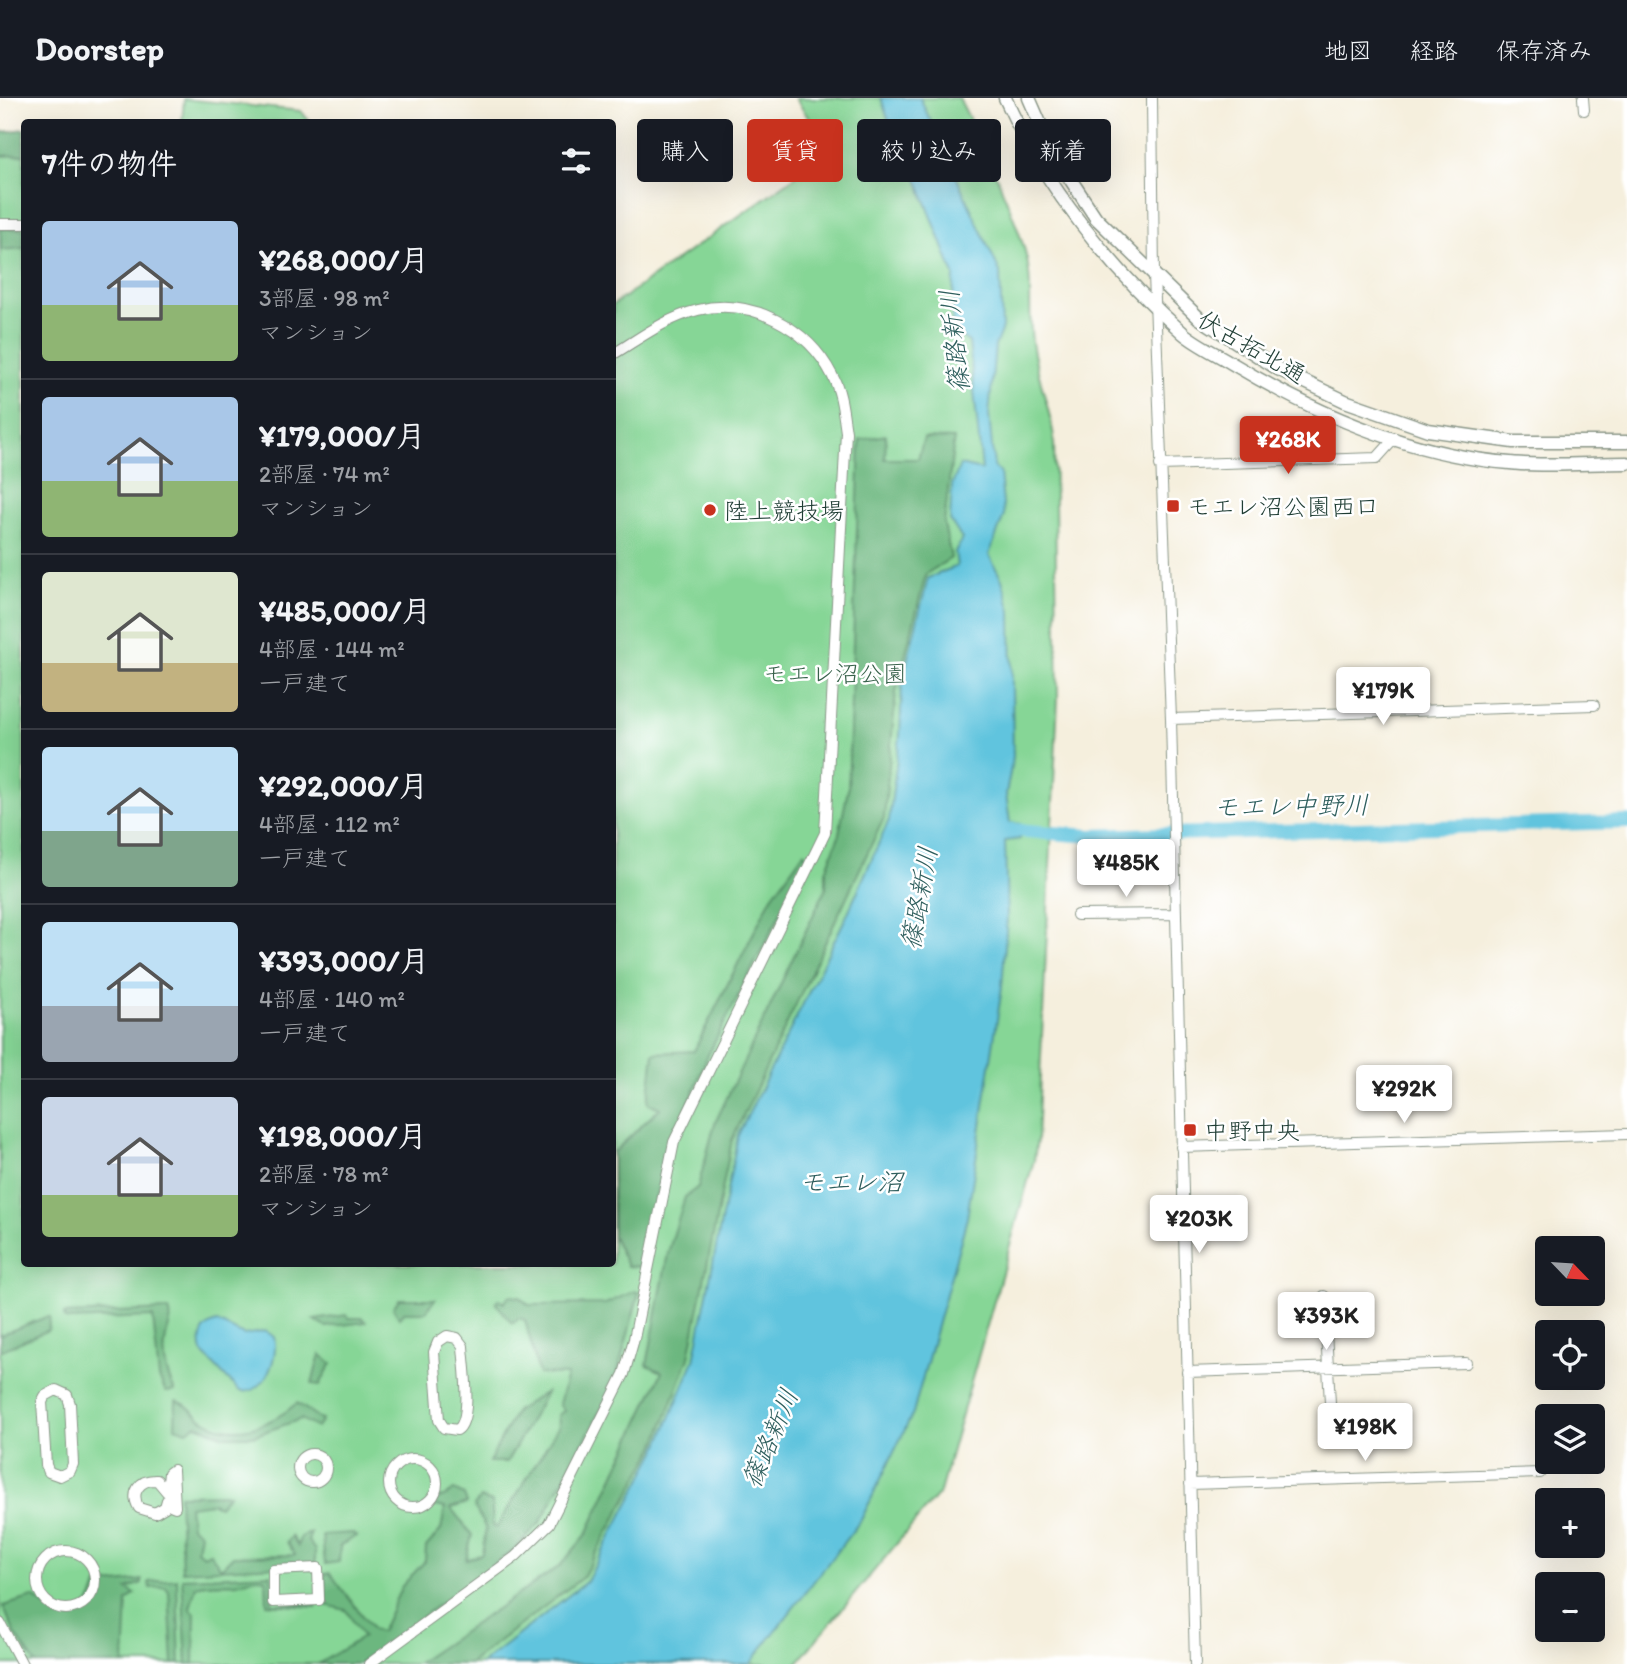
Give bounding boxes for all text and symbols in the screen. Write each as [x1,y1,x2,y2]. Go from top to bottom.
text: Doorstep [35,29,164,68]
text: 地図 [1324,36,1372,65]
text: 経路 [1410,36,1458,65]
text: 保存済み [1496,36,1592,65]
chip: 購入 [637,119,733,182]
chip: 賃貸 [747,119,843,182]
chip: 絞り込み [857,119,1001,182]
chip: 新着 [1015,119,1111,182]
icon: filters [557,142,595,180]
text: 7件の物件 [42,145,177,182]
text: ¥268,000/月 [259,241,429,278]
icon: home [98,249,182,333]
text: 3部屋 · 98 m² [259,284,390,312]
water label: 篠路新川 [933,288,975,394]
street label: 伏古拓北通 [1193,304,1311,390]
text: マンション [259,318,373,346]
pin: ¥268K [1239,416,1337,476]
text: ¥179,000/月 [259,417,425,454]
icon: home [98,425,182,509]
text: ¥268K [1256,425,1320,453]
text: 2部屋 · 74 m² [259,460,390,488]
place label: モエレ沼公園西口 [1187,492,1379,521]
text: マンション [259,494,373,522]
place label: 陸上競技場 [724,496,844,525]
marker: モエレ沼公園西口 [1165,498,1181,514]
marker: 陸上競技場 [702,502,718,518]
text: ¥485,000/月 [259,592,431,629]
icon: home [98,600,182,684]
text: 4部屋 · 144 m² [259,635,405,663]
park label: モエレ沼公園 [763,659,907,688]
pin: ¥179K [1334,668,1432,727]
text: 一戸建て [259,669,351,697]
text: ¥179K [1352,676,1414,704]
text: ¥292,000/月 [259,767,428,804]
icon: home [98,775,182,859]
water label: モエレ中野川 [1213,789,1369,823]
text: 4部屋 · 112 m² [259,810,400,838]
pin: ¥485K [1077,840,1175,899]
text: 一戸建て [259,844,351,872]
water label: 篠路新川 [894,844,944,952]
text: ¥485K [1093,848,1159,876]
text: ¥393,000/月 [259,942,429,979]
icon: home [98,950,182,1034]
text: 4部屋 · 140 m² [259,985,405,1013]
text: 一戸建て [259,1019,351,1047]
pin: ¥292K [1355,1066,1453,1125]
text: ¥292K [1372,1074,1436,1102]
place label: 中野中央 [1204,1116,1300,1145]
text: ¥198,000/月 [259,1117,427,1154]
marker: 中野中央 [1182,1122,1198,1138]
icon: home [98,1125,182,1209]
text: 2部屋 · 78 m² [259,1160,389,1188]
water label: モエレ沼 [799,1166,905,1198]
text: マンション [259,1194,373,1222]
pin: ¥203K [1150,1196,1248,1255]
text: ¥203K [1166,1204,1232,1232]
north arrow [1535,1236,1605,1306]
map controls [1535,1236,1605,1642]
pin: ¥393K [1277,1292,1375,1352]
text: ¥393K [1294,1301,1358,1329]
button: locate [1535,1320,1605,1390]
water label: 篠路新川 [735,1384,805,1492]
pin: ¥198K [1316,1404,1414,1463]
button: layers [1535,1404,1605,1474]
text: ¥198K [1334,1412,1396,1440]
button: + [1535,1488,1605,1558]
button: − [1535,1572,1605,1642]

